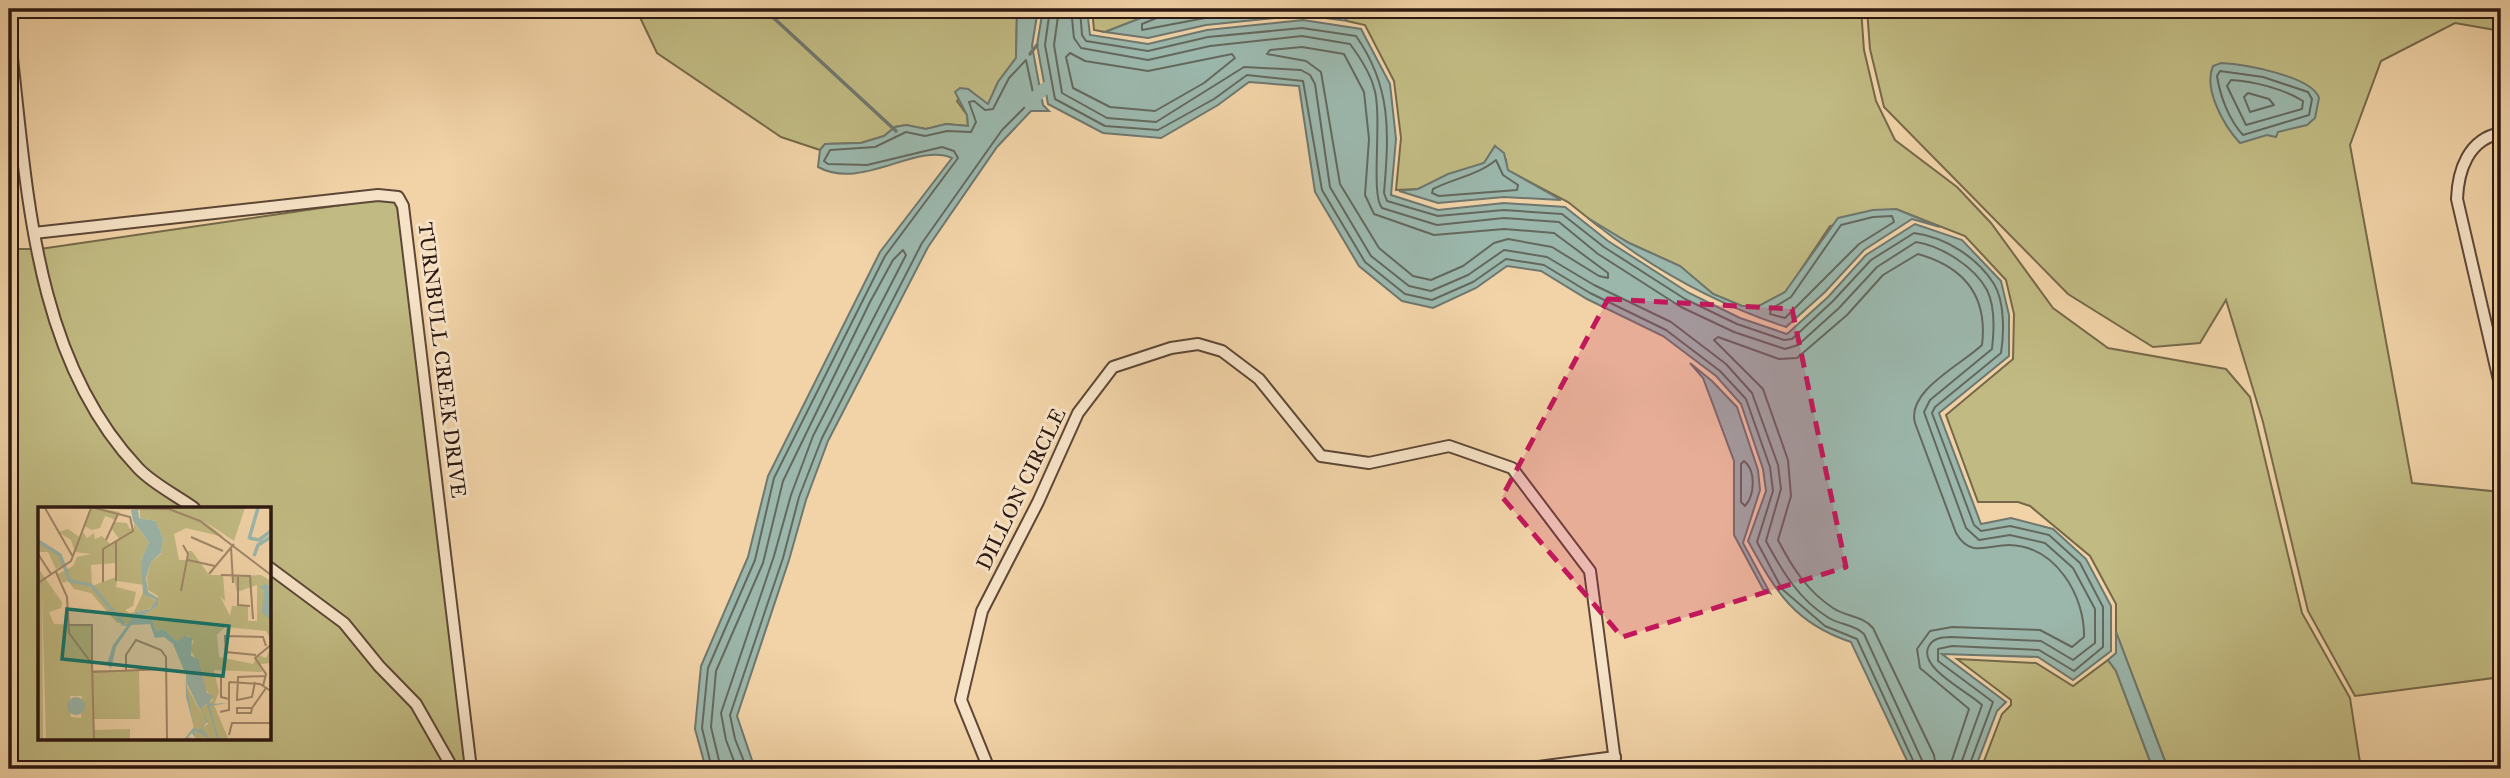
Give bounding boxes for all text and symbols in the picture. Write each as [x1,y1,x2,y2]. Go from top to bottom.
street label: TURNBULL CREEK DRIVE [412,221,472,499]
street label: DILLON CIRCLE [971,404,1071,574]
inset map [38,507,271,740]

